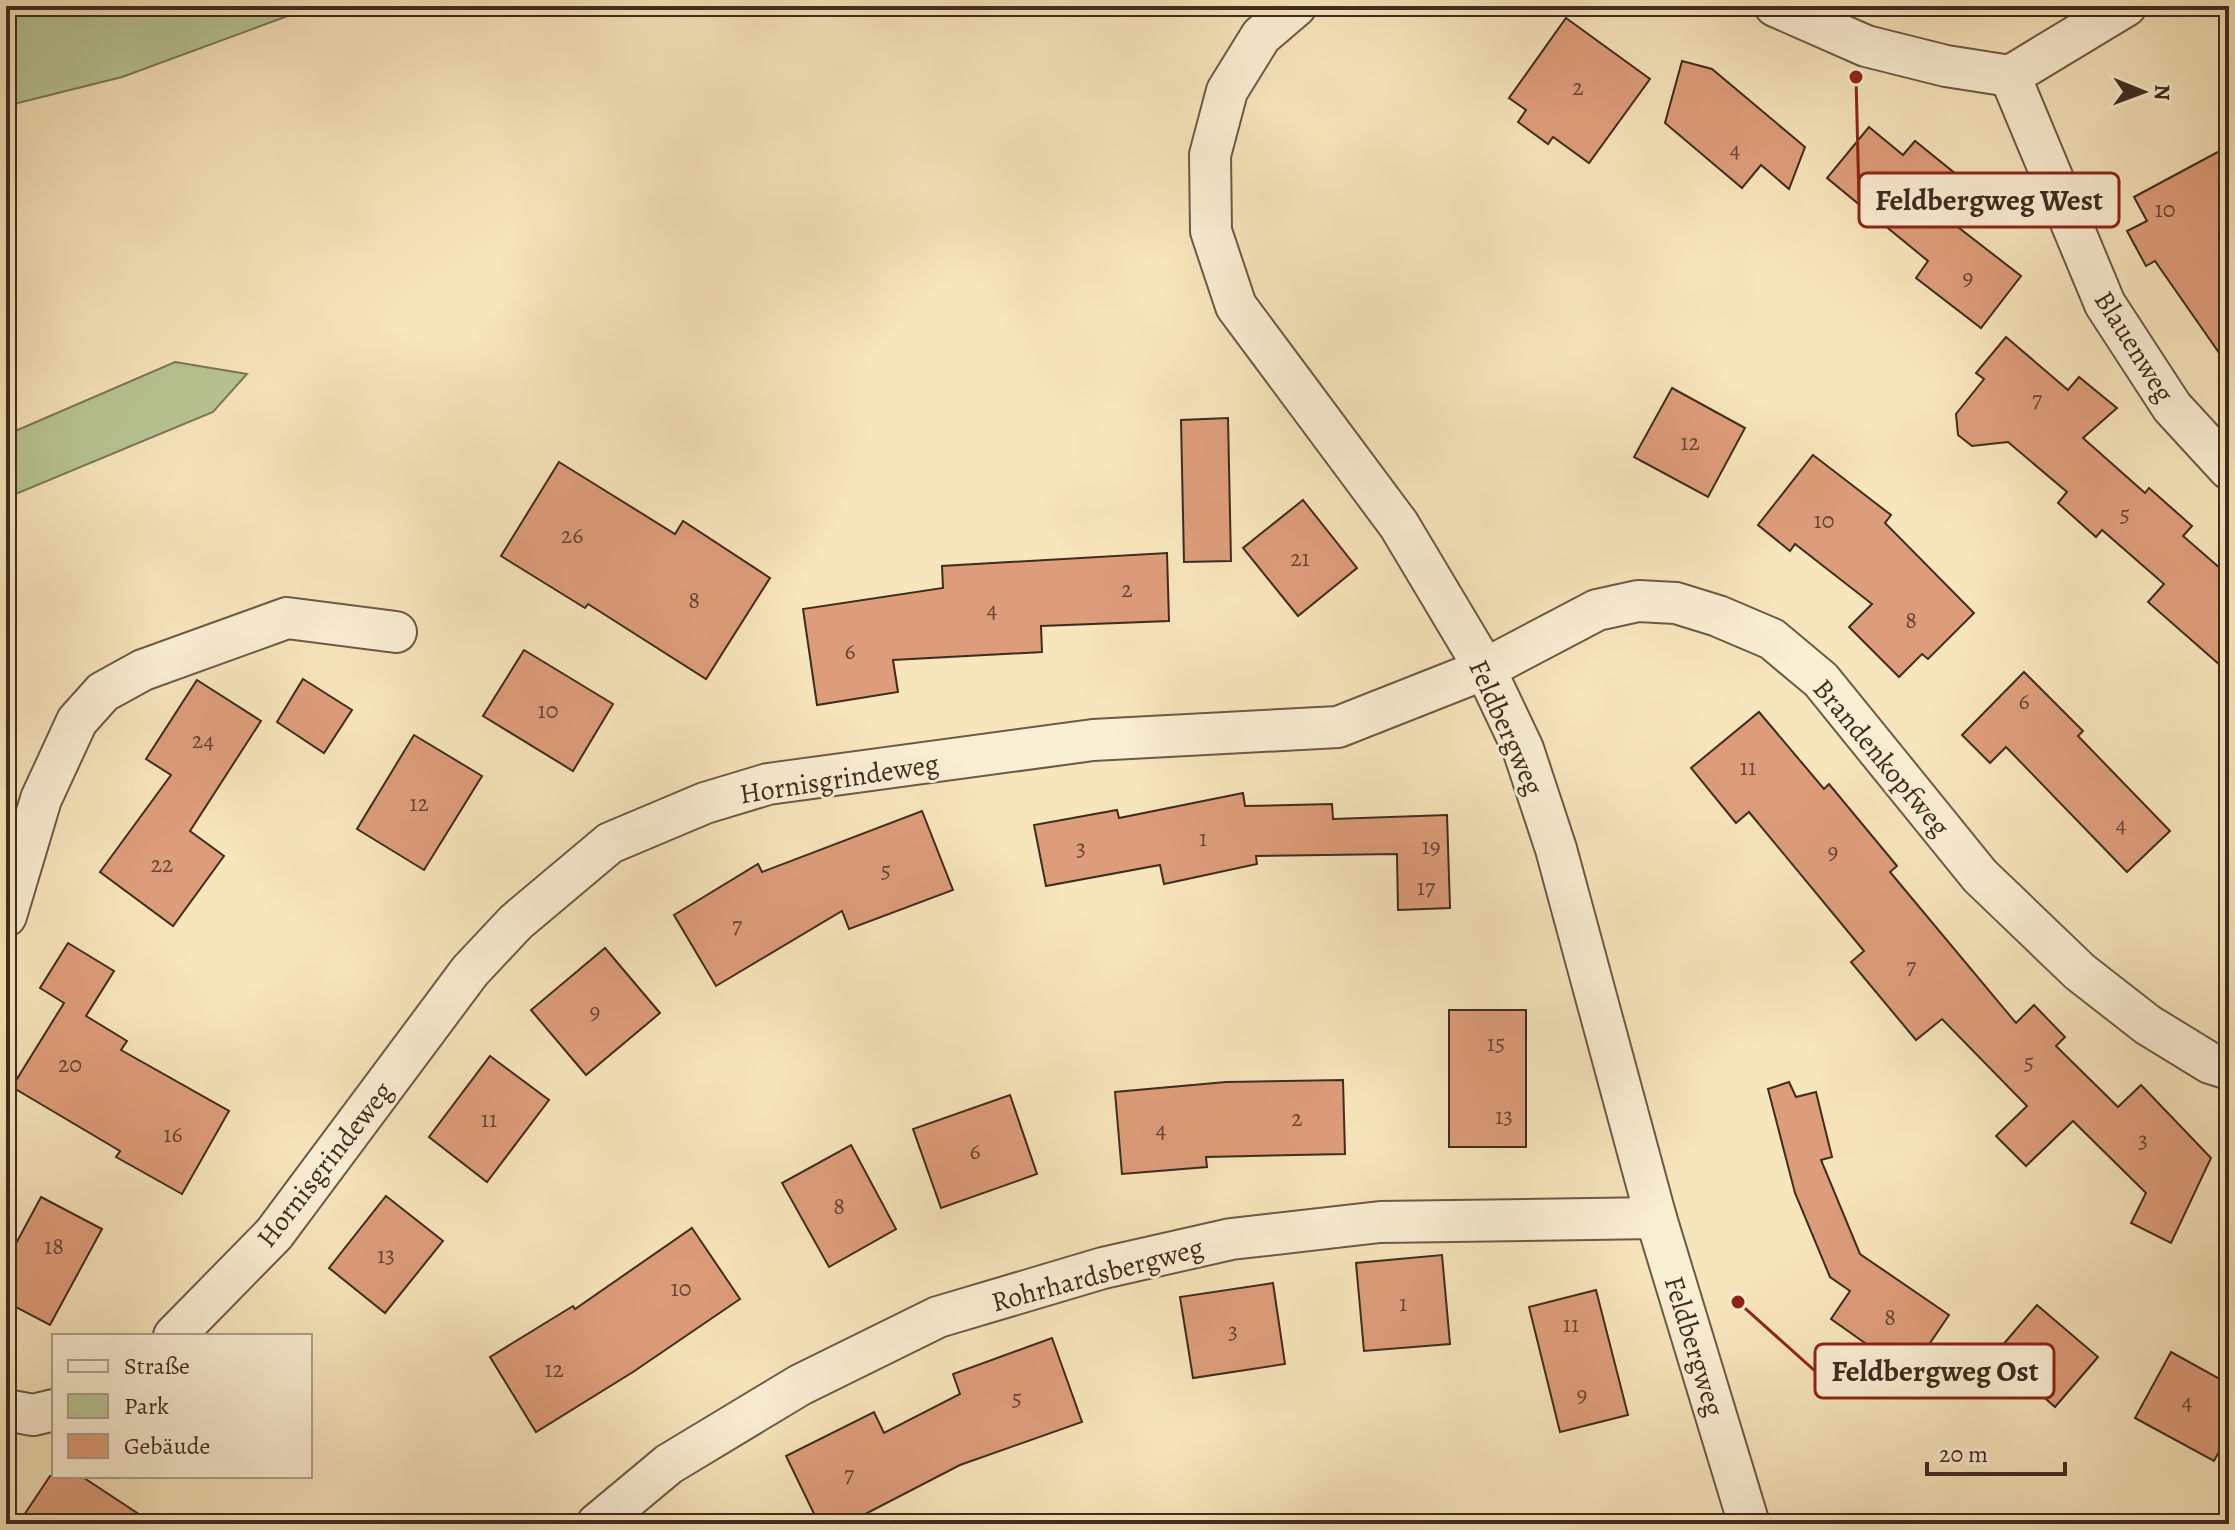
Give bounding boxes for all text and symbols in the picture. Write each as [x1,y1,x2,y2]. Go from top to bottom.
north arrow [2103,52,2183,132]
house number: 2 [1572,71,1584,103]
text: N [2147,84,2177,101]
house number: 4 [1730,133,1741,165]
callout: Feldbergweg West [1859,173,2119,227]
text: Feldbergweg West [1875,180,2103,220]
house number: 10 [2155,193,2176,225]
house number: 9 [1963,261,1973,293]
street label: Blauenweg [2085,284,2183,409]
house number: 7 [2032,383,2043,415]
house number: 12 [1680,426,1700,458]
house number: 5 [2120,498,2130,530]
house number: 10 [1814,504,1835,536]
house number: 26 [561,519,583,551]
house number: 21 [1290,542,1310,574]
house number: 2 [1121,573,1133,605]
house number: 8 [688,584,700,616]
house number: 4 [987,593,998,625]
house number: 8 [1905,604,1917,636]
house number: 6 [844,635,856,667]
street label: Feldbergweg [1459,654,1553,801]
street label: Brandenkopfweg [1804,671,1958,845]
house number: 6 [2018,685,2030,717]
house number: 10 [538,694,559,726]
house number: 24 [192,724,214,756]
street label: Hornisgrindeweg [737,745,941,813]
house number: 11 [1740,751,1756,783]
house number: 12 [409,787,429,819]
house number: 4 [2116,808,2127,840]
house number: 1 [1199,822,1207,854]
house number: 19 [1421,830,1441,862]
house number: 3 [1076,832,1086,864]
house number: 9 [1828,835,1838,867]
house number: 22 [151,848,173,880]
house number: 5 [881,854,891,886]
house number: 17 [1417,871,1436,903]
house number: 7 [732,909,743,941]
house number: 7 [1906,950,1917,982]
house number: 9 [590,995,600,1027]
house number: 15 [1487,1027,1505,1059]
house number: 5 [2024,1046,2034,1078]
house number: 20 [58,1048,82,1080]
street label: Hornisgrindeweg [248,1074,402,1255]
house number: 13 [1495,1100,1513,1132]
house number: 2 [1291,1102,1303,1134]
house number: 11 [481,1103,497,1135]
house number: 4 [1156,1113,1167,1145]
house number: 16 [163,1118,183,1150]
house number: 3 [2138,1124,2148,1156]
house number: 6 [969,1135,981,1167]
house number: 8 [833,1190,845,1222]
street label: Rohrhardsbergweg [987,1228,1207,1321]
house number: 18 [44,1230,64,1262]
house number: 13 [377,1239,395,1271]
house number: 10 [671,1272,692,1304]
street label: Feldbergweg [1655,1272,1733,1421]
house number: 1 [1399,1287,1407,1319]
house number: 8 [1884,1301,1896,1333]
house number: 11 [1563,1308,1579,1340]
house number: 3 [1228,1315,1238,1347]
legend [52,1334,312,1478]
callout: Feldbergweg Ost [1815,1344,2054,1398]
text: Straße [124,1350,190,1382]
text: Feldbergweg Ost [1831,1351,2039,1391]
house number: 12 [544,1353,564,1385]
house number: 9 [1577,1378,1587,1410]
house number: 5 [1012,1382,1022,1414]
house number: 4 [2182,1385,2193,1417]
text: Park [124,1390,169,1422]
scale bar [1927,1426,2065,1476]
text: Gebäude [124,1430,210,1462]
text: 20 m [1939,1438,1988,1470]
house number: 7 [844,1458,855,1490]

